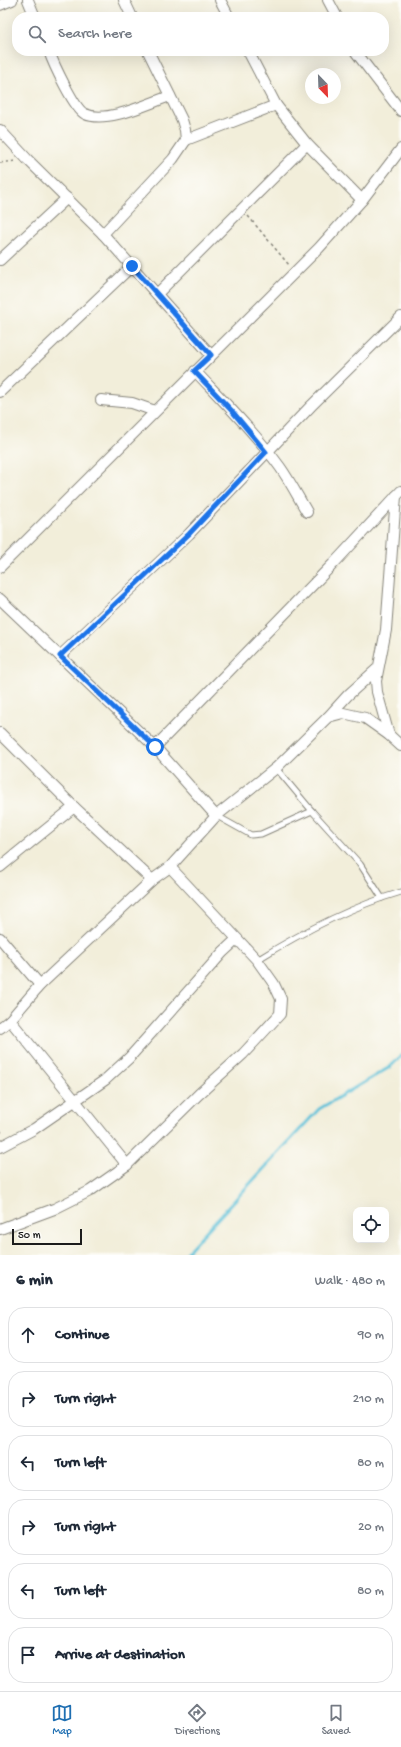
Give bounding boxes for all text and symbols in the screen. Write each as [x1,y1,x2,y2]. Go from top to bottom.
search box [12,12,389,56]
icon: search [26,23,48,45]
text: Search here [58,25,132,43]
north arrow [305,68,341,104]
route end [123,257,141,275]
route start [146,738,164,756]
map controls [353,1207,389,1243]
button: locate [353,1207,389,1243]
scale bar [12,1227,82,1246]
text: 50 m [18,1230,40,1242]
text: 6 min [16,1271,52,1291]
text: Walk · 480 m [315,1274,385,1289]
icon: ahead [17,1324,39,1346]
text: Continue [55,1326,109,1344]
text: 90 m [358,1328,384,1343]
icon: right [17,1388,39,1410]
text: Turn right [55,1390,115,1408]
text: 210 m [353,1392,384,1407]
icon: left [17,1452,39,1474]
text: Turn left [55,1454,106,1472]
text: 80 m [357,1456,384,1471]
icon: right [17,1516,39,1538]
text: Turn right [55,1518,115,1536]
text: 20 m [358,1520,384,1535]
icon: left [17,1580,39,1602]
text: Turn left [55,1582,106,1600]
text: 80 m [357,1584,384,1599]
icon: arrive [17,1644,39,1666]
text: Arrive at destination [55,1646,185,1664]
tab: Map [51,1702,73,1738]
tab: Directions [175,1702,220,1738]
tab: Saved [322,1702,350,1738]

